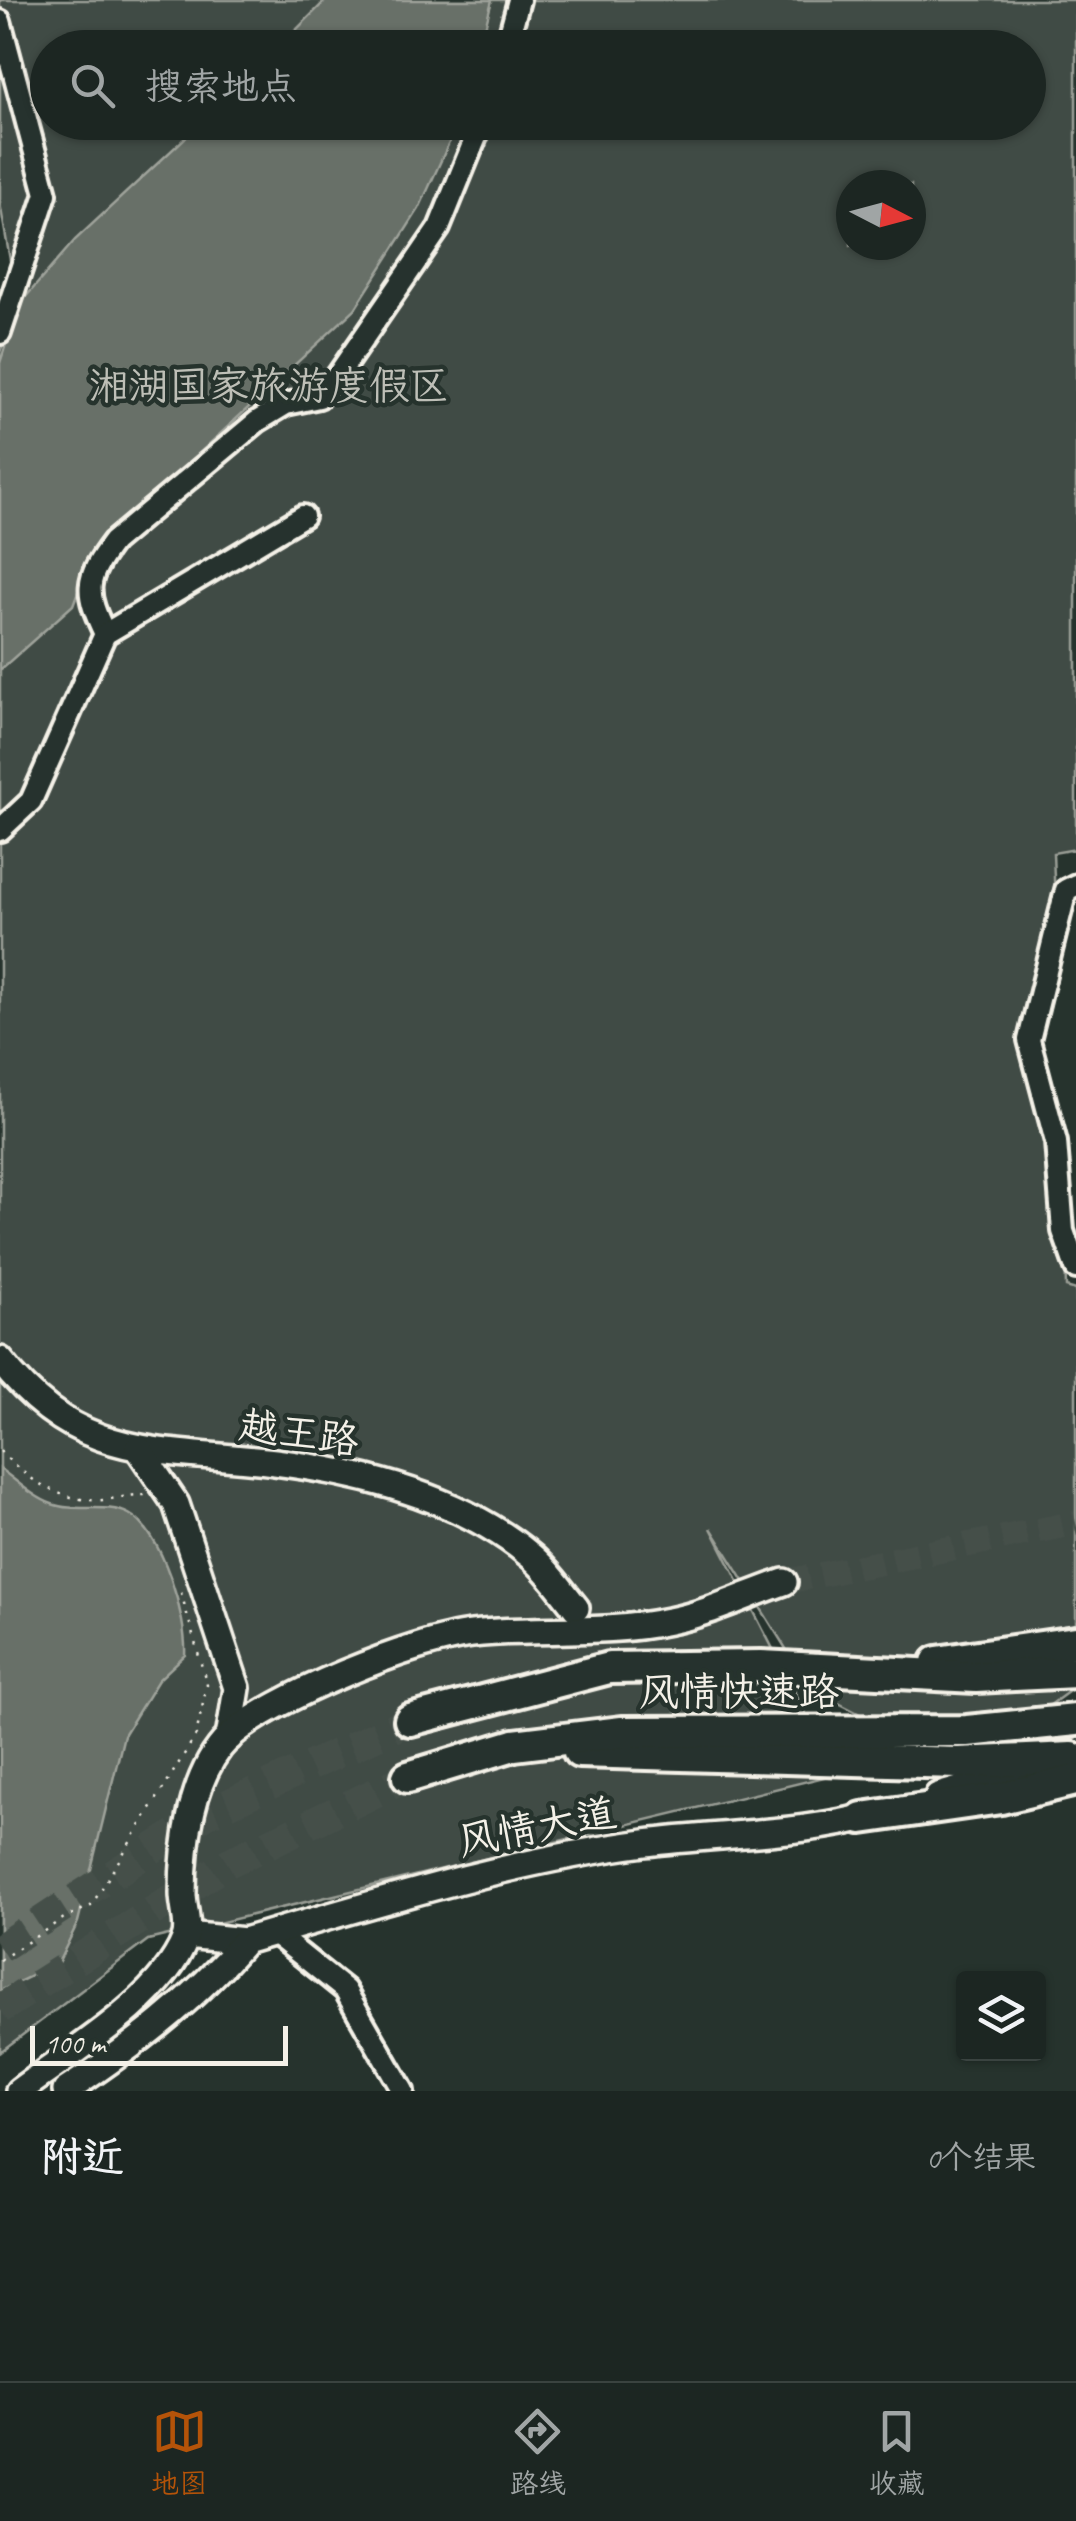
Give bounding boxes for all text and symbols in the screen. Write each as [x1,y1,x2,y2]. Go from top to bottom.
search box [30,30,1046,140]
icon: search [65,58,120,113]
text: 搜索地点 [145,63,297,110]
north arrow [836,170,926,260]
park label: 湘湖国家旅游度假区 [89,361,449,411]
street label: 越王路 [236,1400,362,1466]
street label: 风情快速路 [639,1667,839,1717]
street label: 风情大道 [454,1787,620,1867]
map controls [956,1971,1046,2061]
button: layers [956,1971,1046,2061]
scale bar [30,2021,288,2066]
text: 100 m [45,2026,105,2061]
text: 附近 [40,2131,124,2184]
text: 0个结果 [926,2137,1036,2178]
tab: 地图 [151,2404,207,2501]
tab: 路线 [510,2404,566,2501]
tab: 收藏 [869,2404,925,2501]

